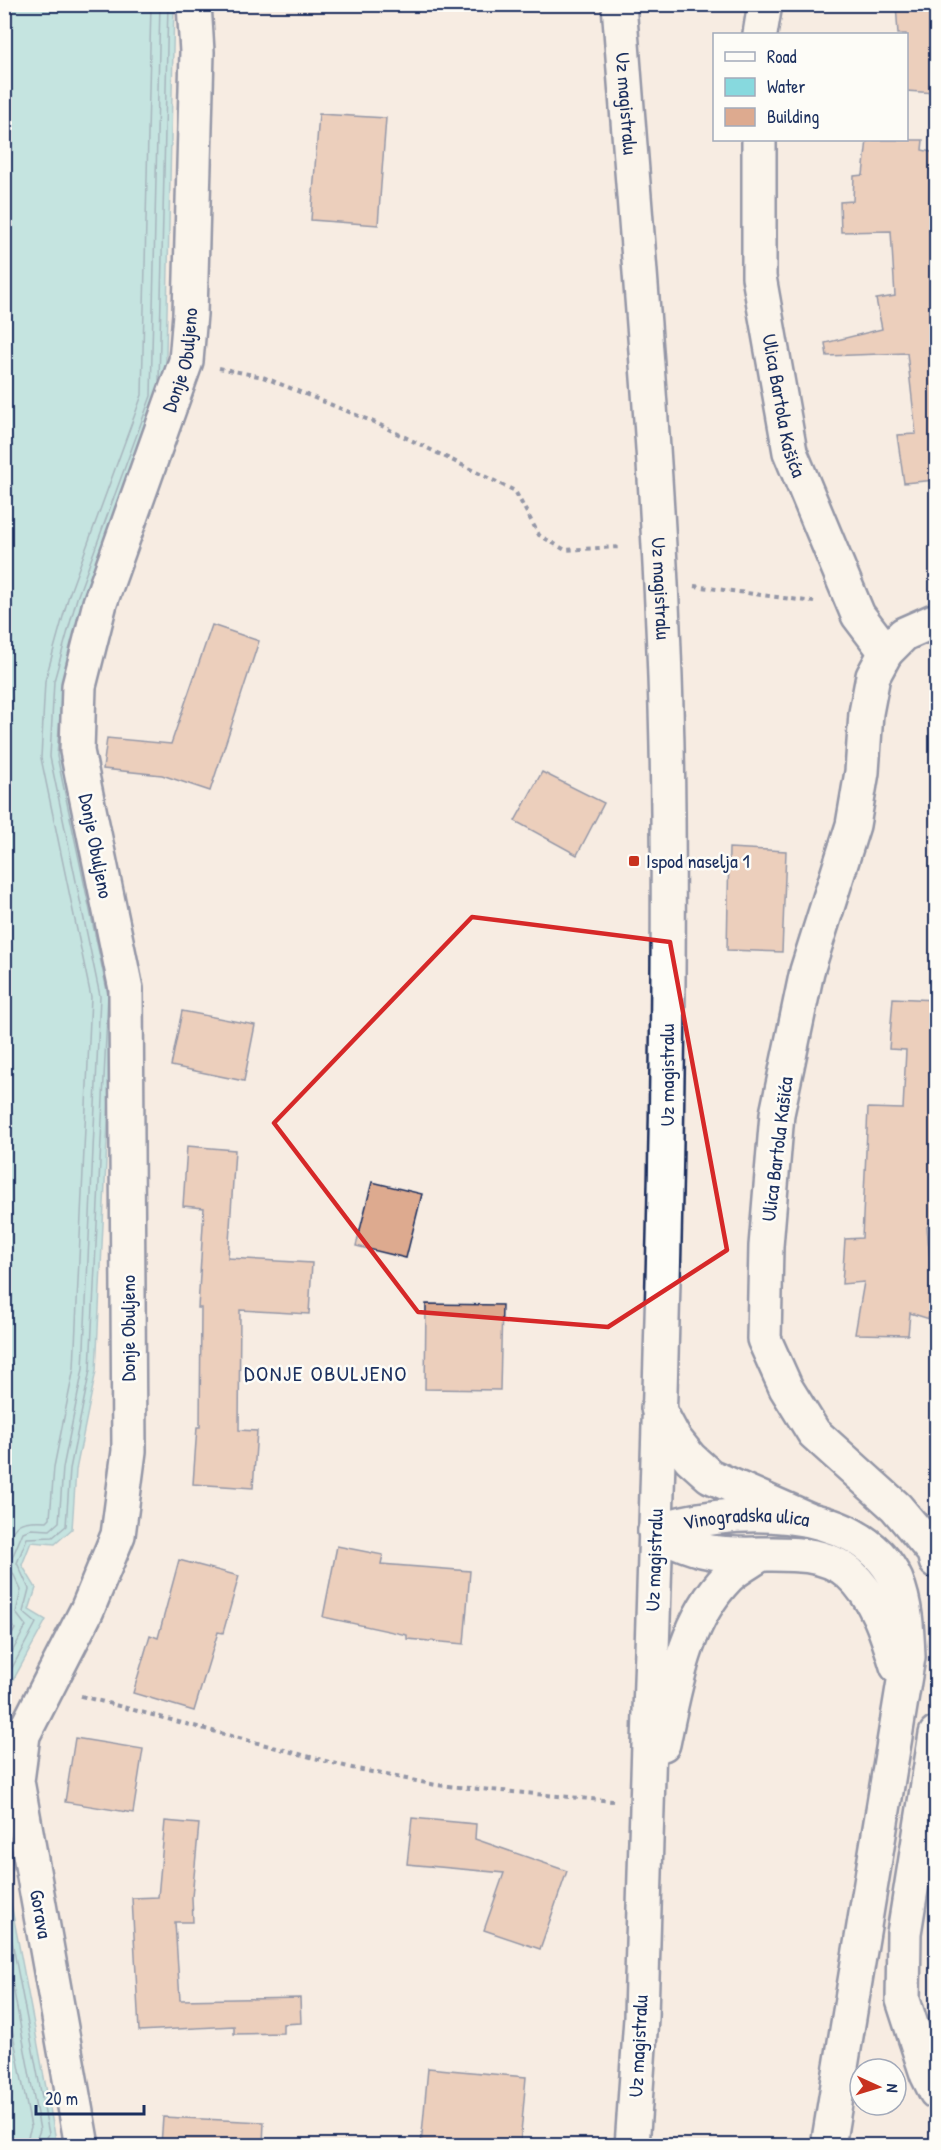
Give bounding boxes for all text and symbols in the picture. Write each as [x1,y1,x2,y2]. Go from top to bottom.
legend [713,33,908,141]
text: Road [767,44,797,69]
street label: Uz magistralu [610,51,645,156]
text: Water [767,74,805,99]
text: Building [767,104,819,129]
street label: Donje Obuljeno [155,308,203,415]
street label: Ulica Bartola Kašića [756,332,813,481]
street label: Uz magistralu [646,537,678,640]
street label: Donje Obuljeno [73,791,120,901]
place label: Ispod naselja 1 [646,847,750,874]
marker: Ispod naselja 1 [627,854,641,868]
street label: Uz magistralu [653,1024,680,1126]
street label: Ulica Bartola Kašića [754,1075,799,1223]
street label: Donje Obuljeno [114,1275,141,1381]
district label: DONJE OBULJENO [244,1358,408,1388]
street label: Vinogradska ulica [680,1501,812,1536]
street label: Uz magistralu [638,1508,669,1612]
street label: Gorava [24,1887,59,1941]
street label: Uz magistralu [621,1994,654,2098]
north arrow [848,2057,908,2117]
scale bar [36,2078,144,2116]
text: N [882,2083,904,2094]
text: 20 m [45,2086,78,2111]

